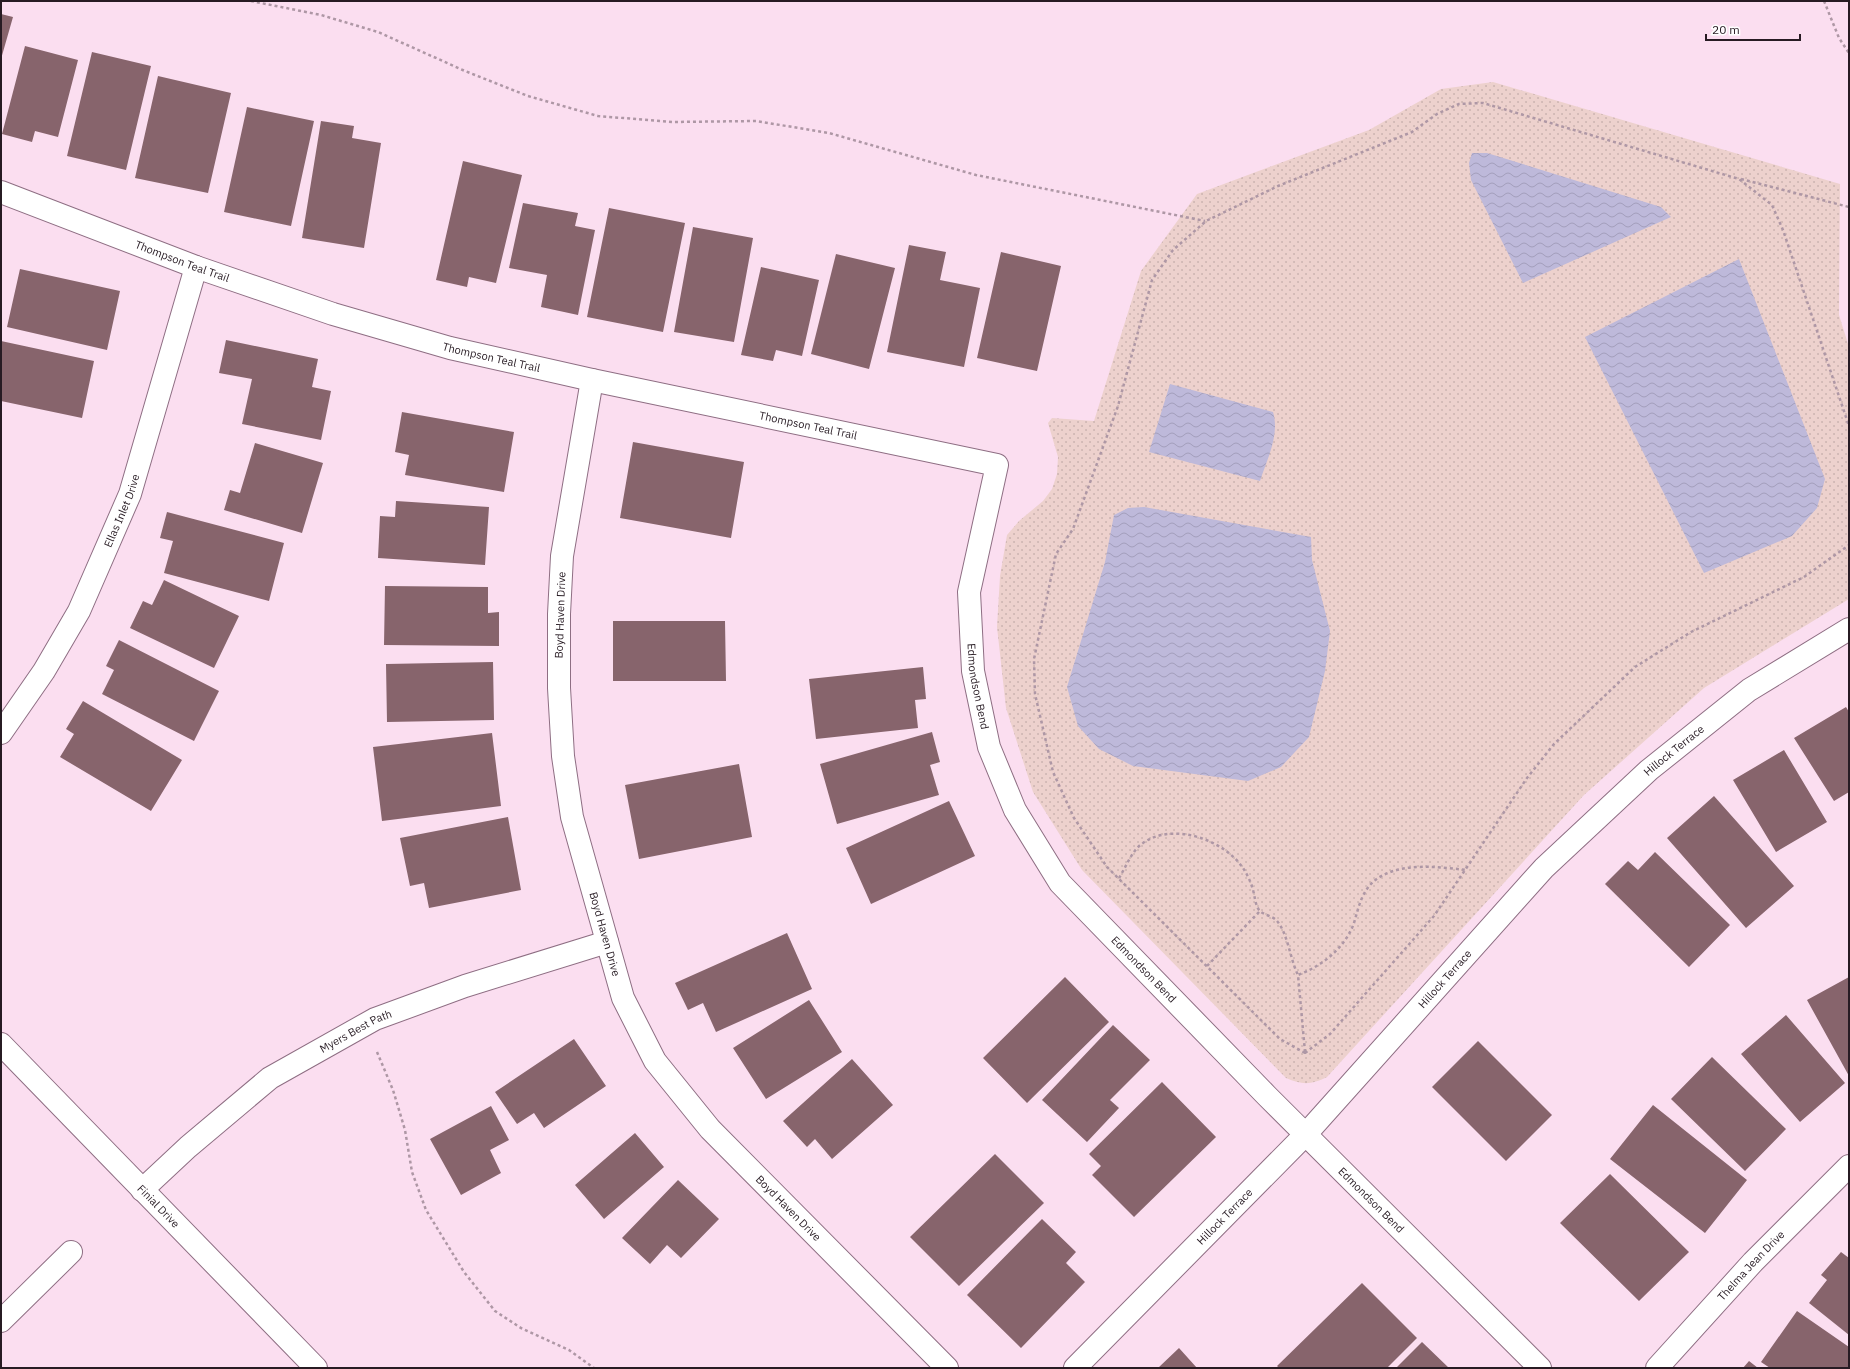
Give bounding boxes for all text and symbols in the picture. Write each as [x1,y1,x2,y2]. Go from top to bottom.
scale bar [1706,16,1800,42]
text: 20 m [1712,22,1740,37]
street label: Thompson Teal Trail [133,237,231,285]
street label: Thompson Teal Trail [441,339,542,375]
street label: Thompson Teal Trail [758,408,858,442]
street label: Ellas Inlet Drive [101,472,142,550]
street label: Boyd Haven Drive [551,571,569,659]
street label: Edmondson Bend [965,643,992,731]
street label: Hillock Terrace [1640,722,1707,779]
street label: Boyd Haven Drive [586,890,624,978]
street label: Edmondson Bend [1108,933,1179,1005]
street label: Hillock Terrace [1415,947,1475,1011]
street label: Myers Best Path [317,1006,394,1056]
street label: Edmondson Bend [1335,1164,1407,1236]
street label: Boyd Haven Drive [753,1172,824,1244]
street label: Finial Drive [134,1181,183,1231]
street label: Hillock Terrace [1194,1185,1255,1248]
street label: Thelma Jean Drive [1714,1227,1788,1304]

